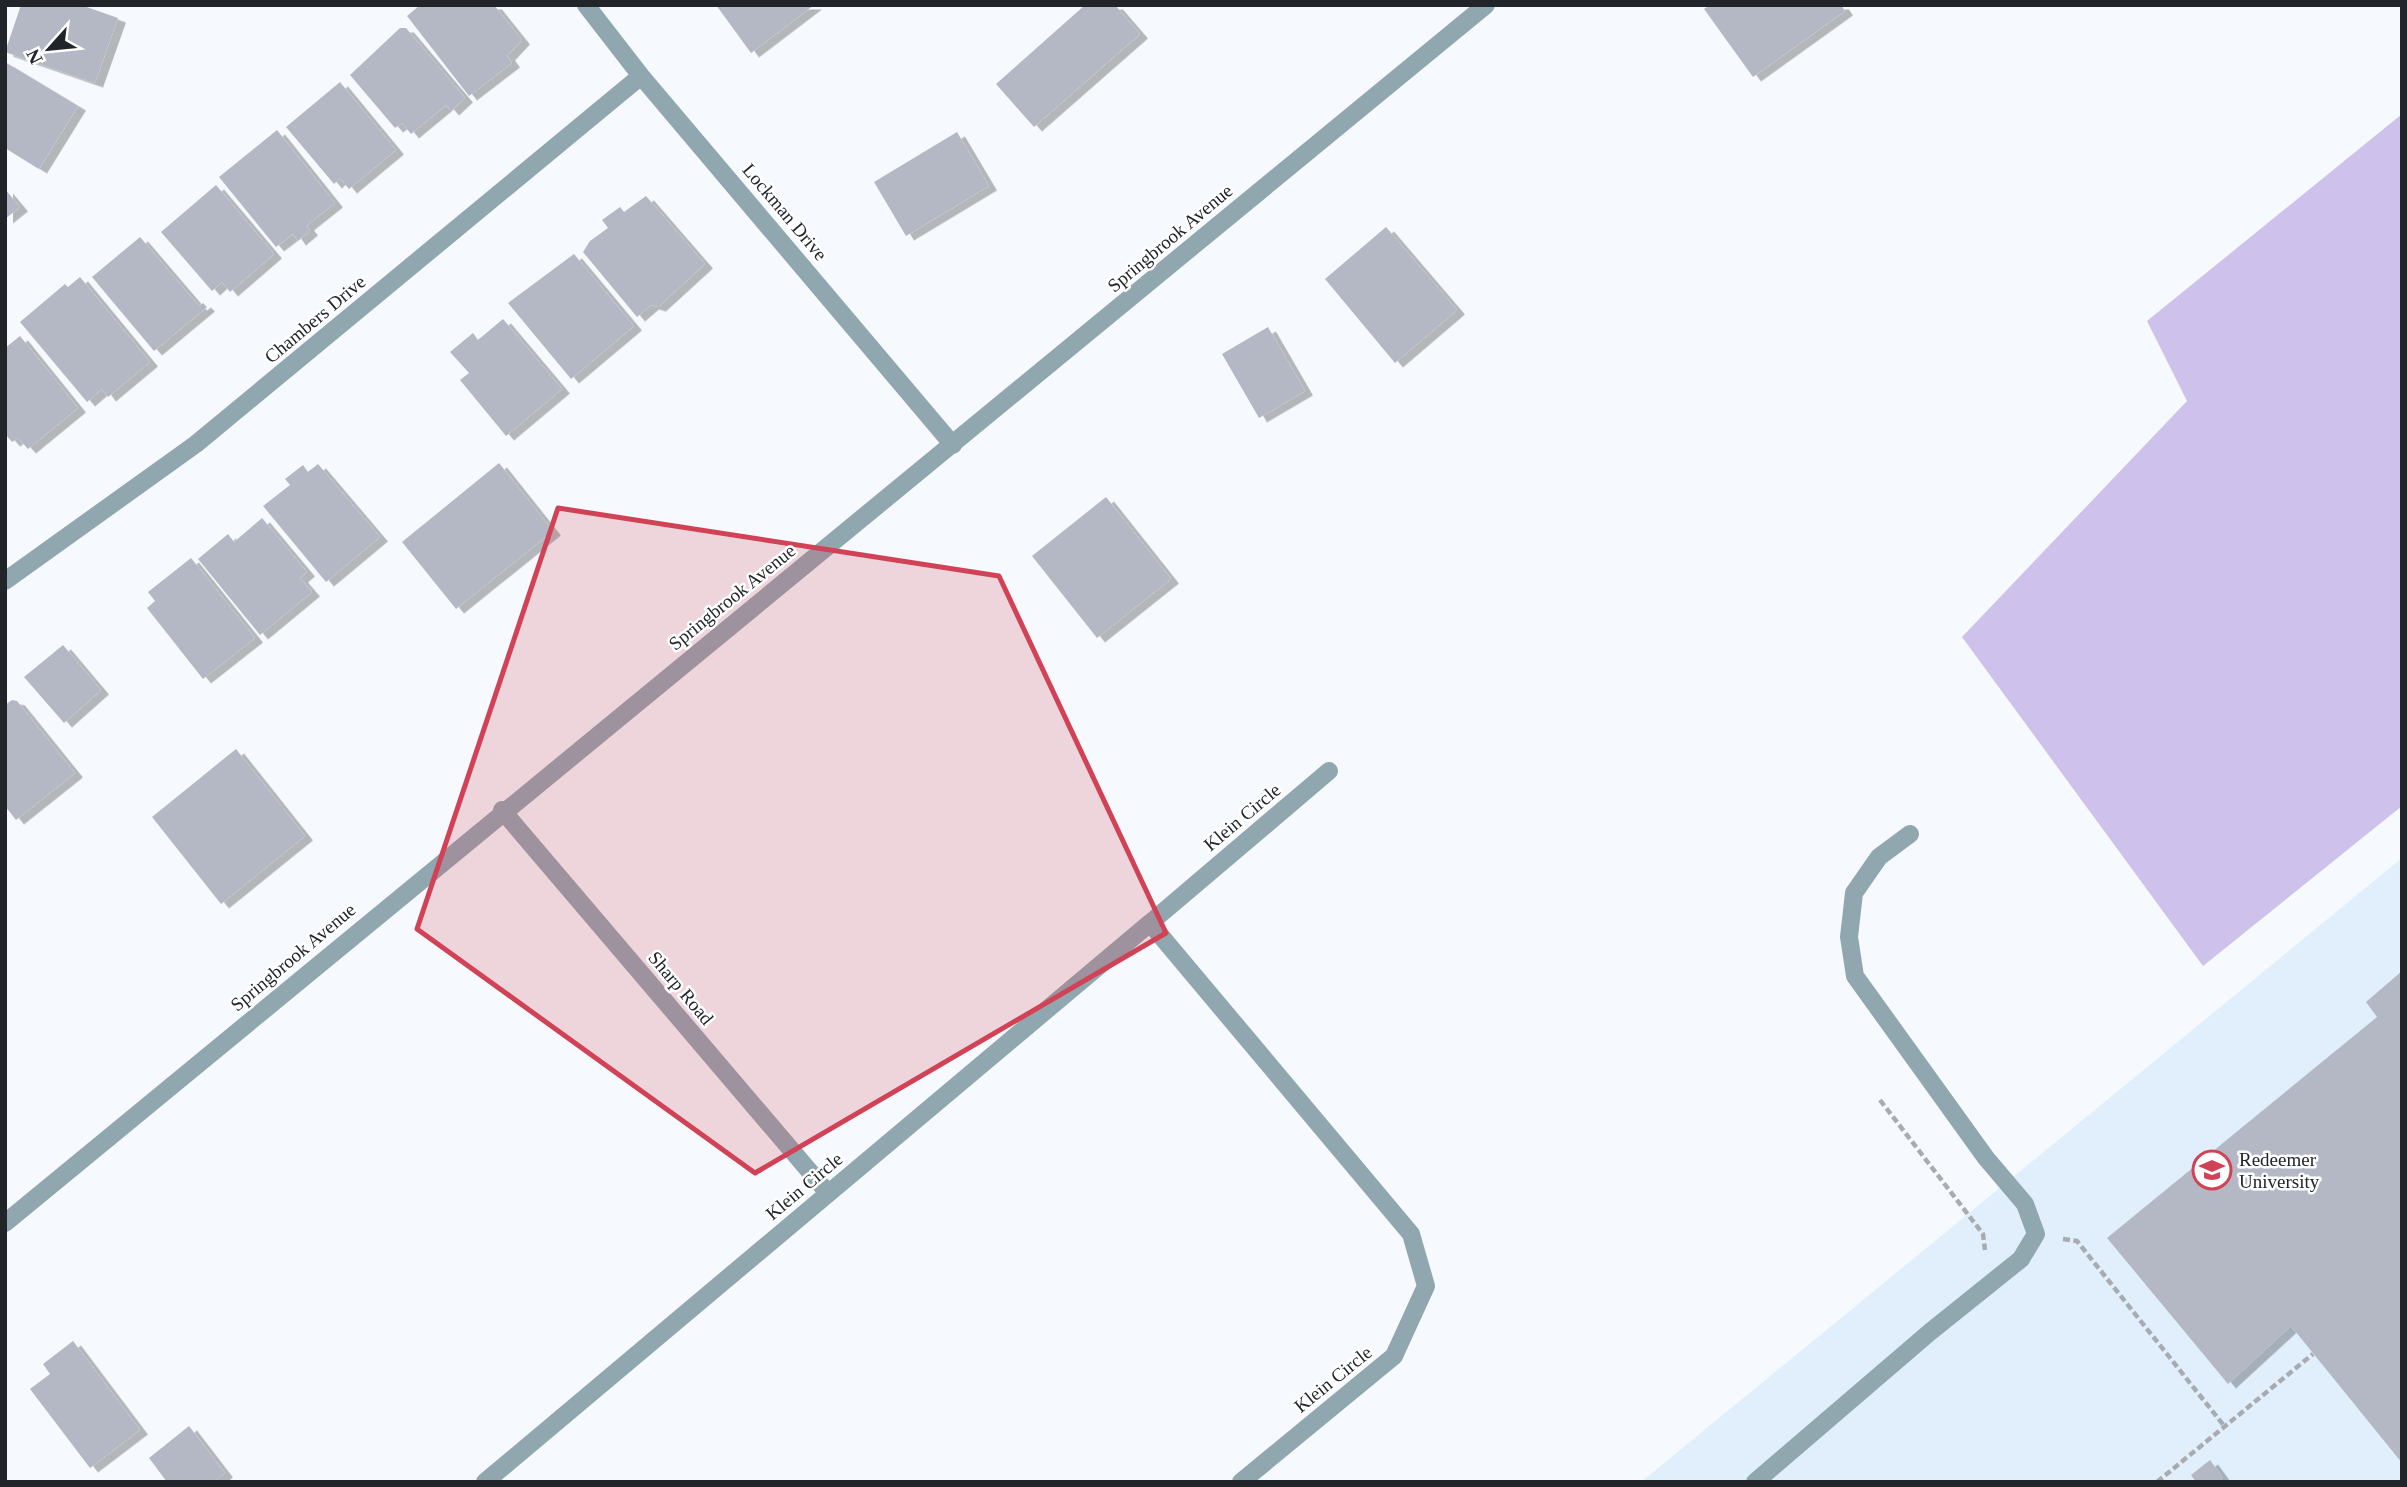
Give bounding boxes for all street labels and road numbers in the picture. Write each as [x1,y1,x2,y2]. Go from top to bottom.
street label: Lockman Drive [738,159,832,265]
street label: Springbrook Avenue [1103,180,1237,296]
street label: Chambers Drive [260,271,370,367]
street label: Springbrook Avenue [665,540,799,654]
street label: Klein Circle [1199,779,1285,855]
street label: Springbrook Avenue [226,899,360,1015]
street label: Sharp Road [644,947,718,1029]
street label: Klein Circle [761,1148,847,1224]
street label: Klein Circle [1290,1341,1376,1417]

